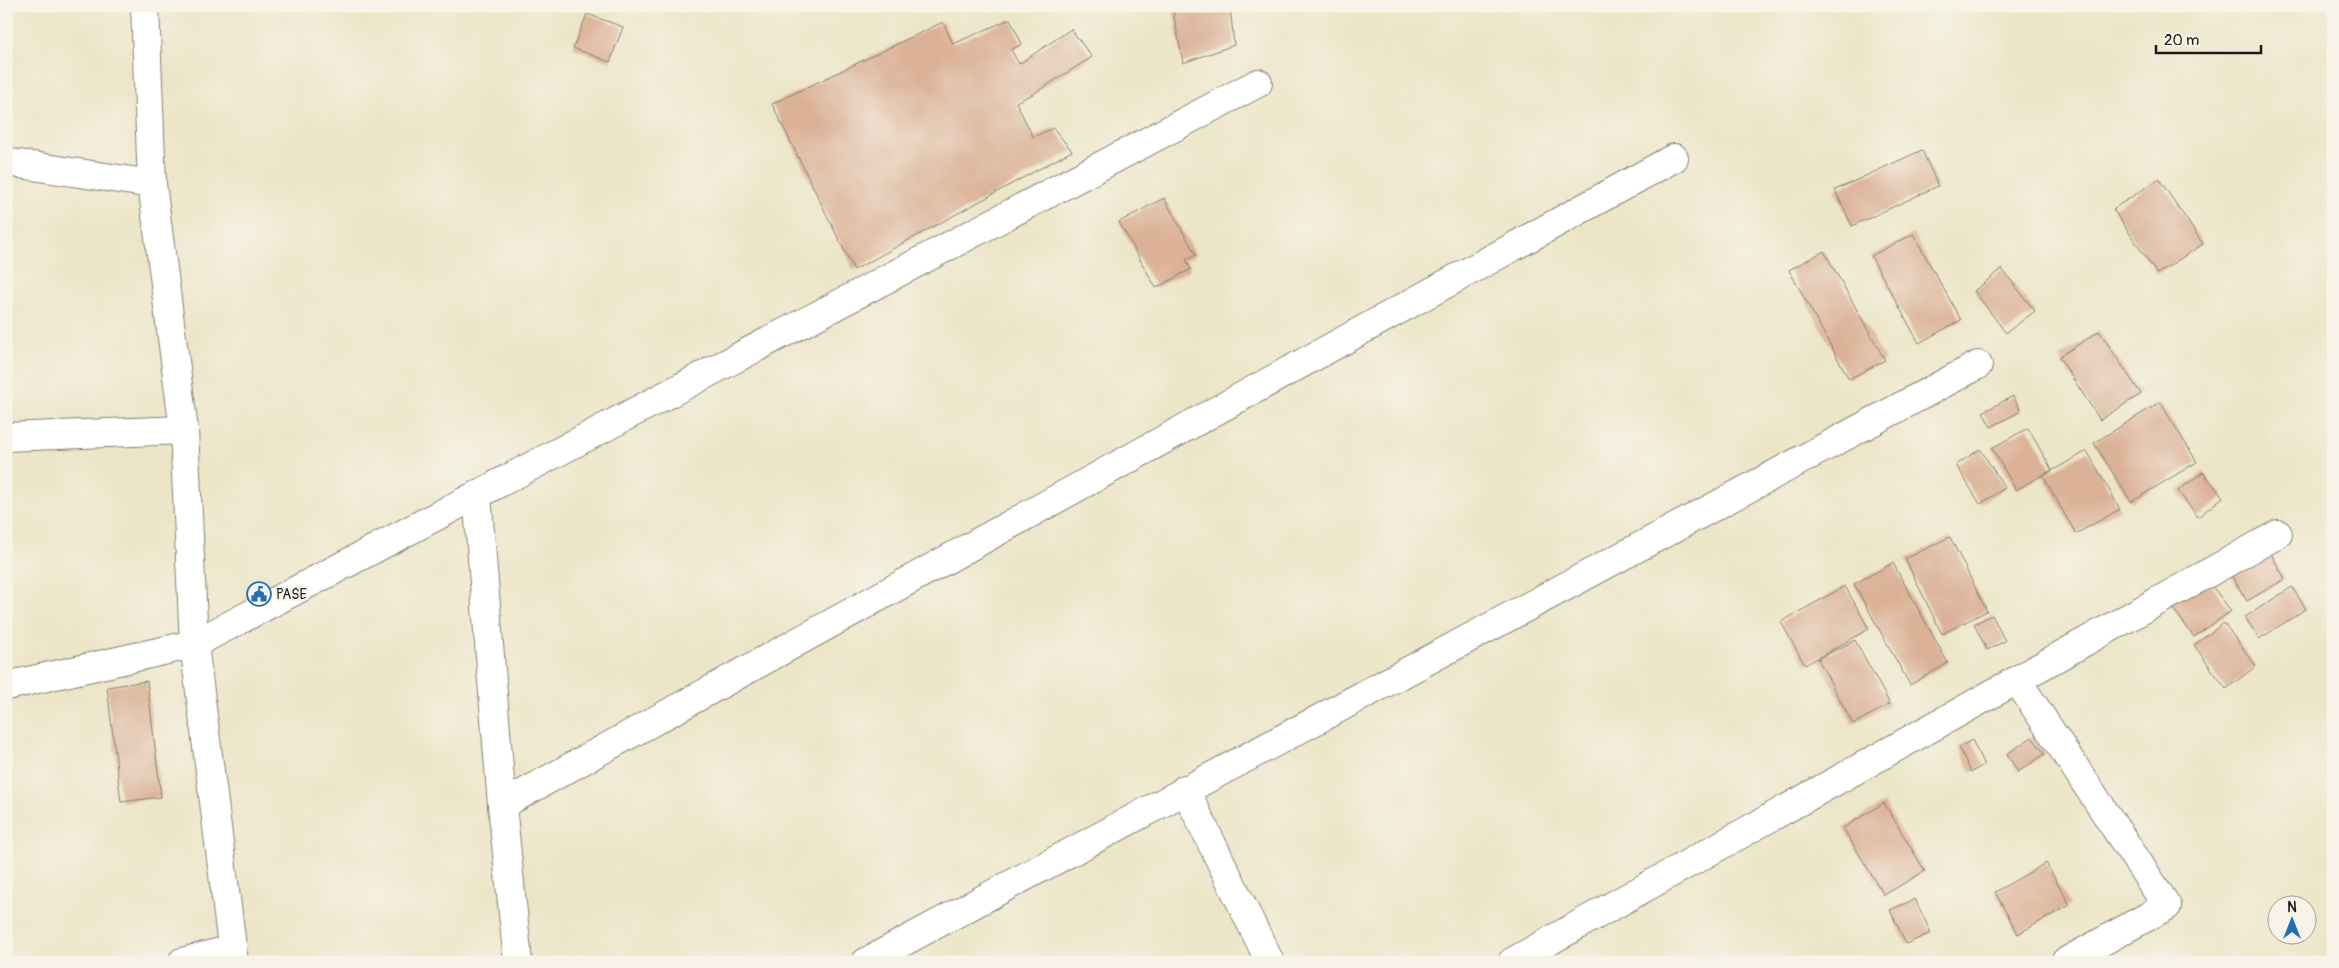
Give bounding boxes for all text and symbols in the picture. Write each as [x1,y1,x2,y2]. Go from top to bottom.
scale bar [2156,22,2262,54]
text: 20 m [2164,31,2199,50]
public building icon: PASE [246,581,272,607]
place label: PASE [276,586,307,603]
north arrow [2266,896,2316,946]
text: N [2287,899,2297,916]

